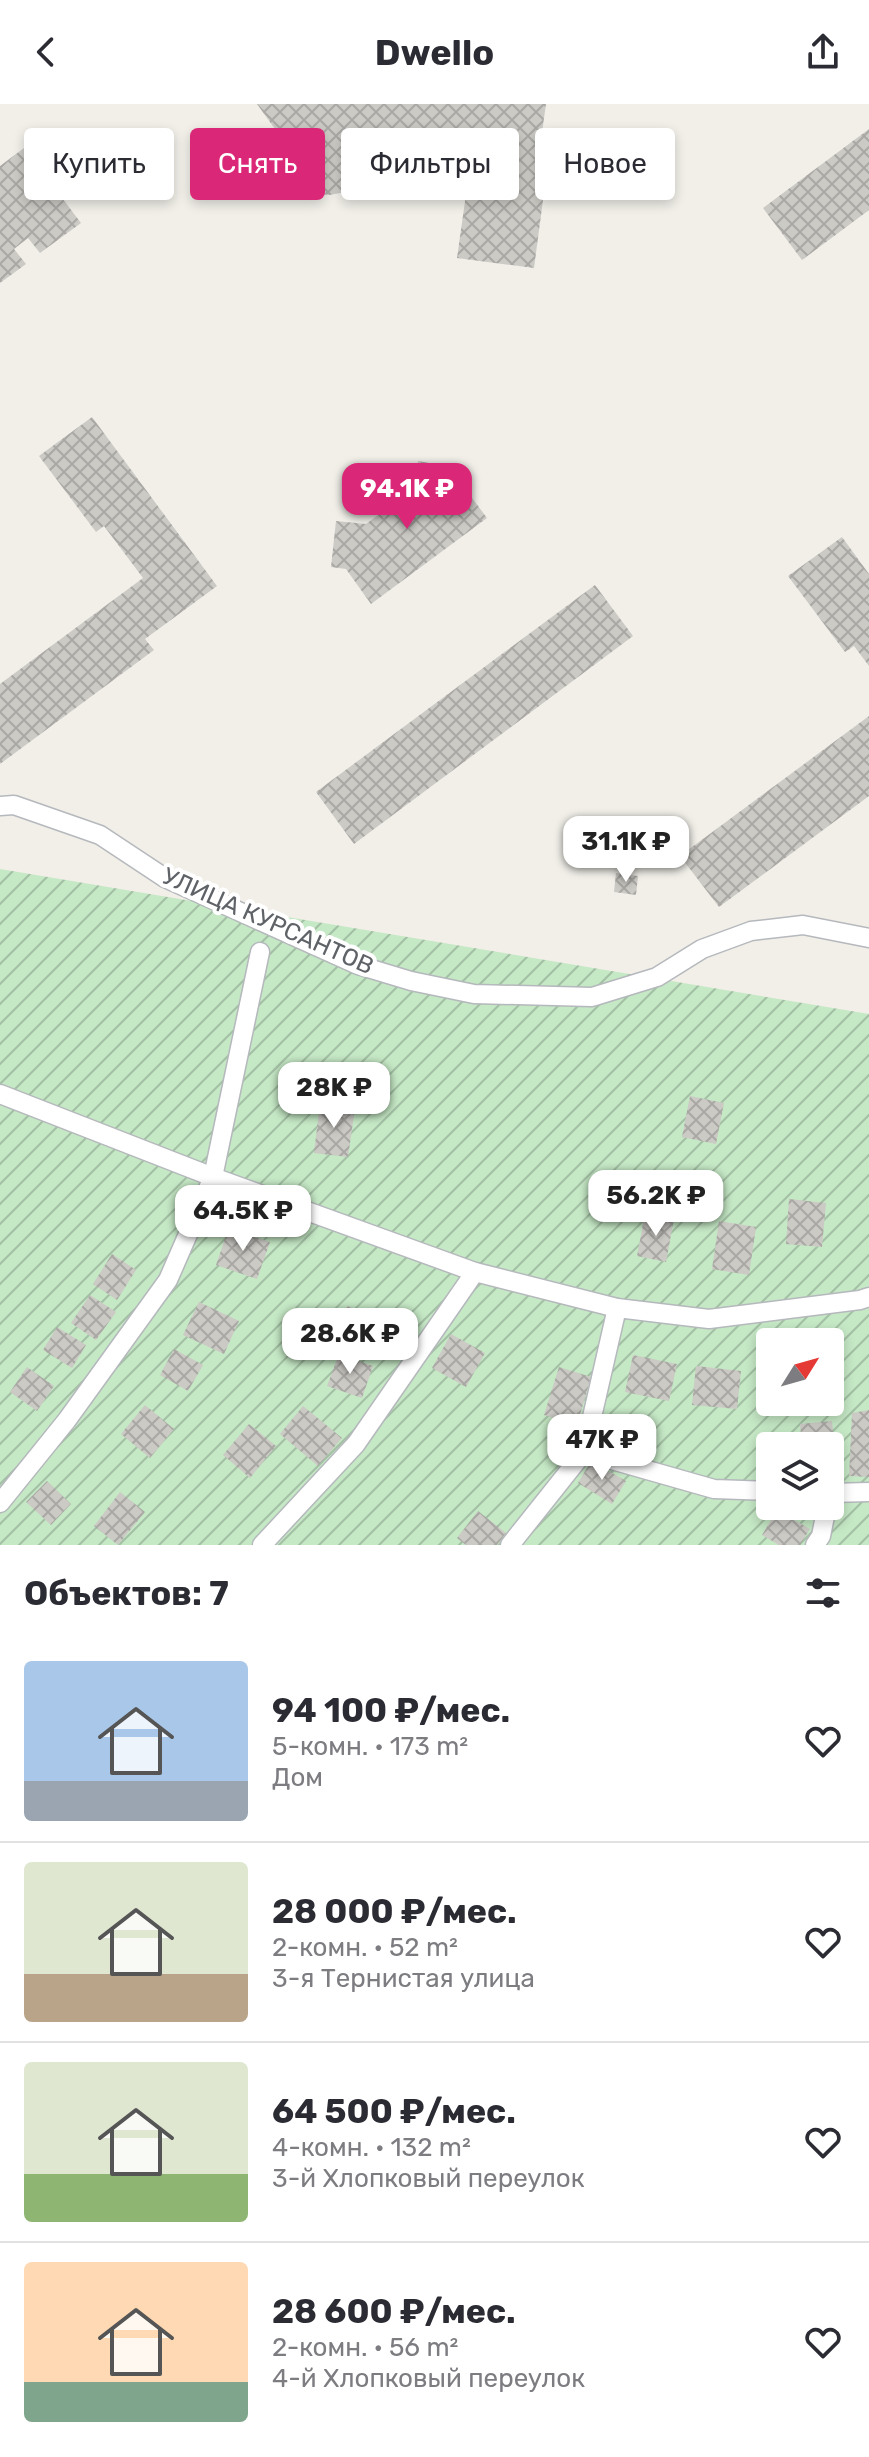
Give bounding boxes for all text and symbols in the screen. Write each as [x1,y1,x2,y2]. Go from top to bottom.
icon: back [24,30,68,74]
icon: share [801,30,845,74]
text: Dwello [375,31,494,74]
chip: Купить [24,128,174,200]
chip: Снять [190,128,325,200]
chip: Фильтры [341,128,519,200]
chip: Новое [535,128,675,200]
pin: 94.1K ₽ [333,463,481,531]
text: 94.1K ₽ [360,473,454,504]
pin: 31.1K ₽ [552,816,700,884]
text: 31.1K ₽ [581,826,671,857]
street label: УЛИЦА КУРСАНТОВ [158,862,378,980]
pin: 28K ₽ [278,1062,390,1130]
text: 28K ₽ [296,1072,372,1103]
pin: 56.2K ₽ [582,1170,730,1238]
text: 56.2K ₽ [606,1180,706,1211]
pin: 64.5K ₽ [169,1185,317,1253]
text: 64.5K ₽ [193,1195,293,1226]
pin: 28.6K ₽ [276,1308,424,1376]
text: 28.6K ₽ [300,1318,400,1349]
north arrow [756,1328,844,1416]
map controls [756,1328,844,1520]
pin: 47K ₽ [546,1414,658,1482]
text: 47K ₽ [565,1424,639,1455]
button: layers [756,1432,844,1520]
icon: filters [801,1571,845,1615]
text: Объектов: 7 [24,1573,229,1614]
text: 94 100 ₽/мес. [272,1690,510,1731]
icon: home [88,1693,184,1789]
icon: heart [801,1719,845,1763]
text: 5-комн. · 173 m² [272,1731,468,1762]
text: Дом [272,1762,323,1793]
text: 28 000 ₽/мес. [272,1891,517,1932]
icon: home [88,1894,184,1990]
icon: heart [801,1920,845,1964]
text: 2-комн. · 52 m² [272,1932,458,1963]
text: 3-я Тернистая улица [272,1963,535,1994]
text: 64 500 ₽/мес. [272,2091,516,2132]
icon: home [88,2094,184,2190]
icon: heart [801,2120,845,2164]
text: 4-комн. · 132 m² [272,2132,471,2163]
text: 3-й Хлопковый переулок [272,2163,585,2194]
text: 28 600 ₽/мес. [272,2291,516,2332]
icon: home [88,2294,184,2390]
icon: heart [801,2320,845,2364]
text: 2-комн. · 56 m² [272,2332,458,2363]
text: 4-й Хлопковый переулок [272,2363,585,2394]

